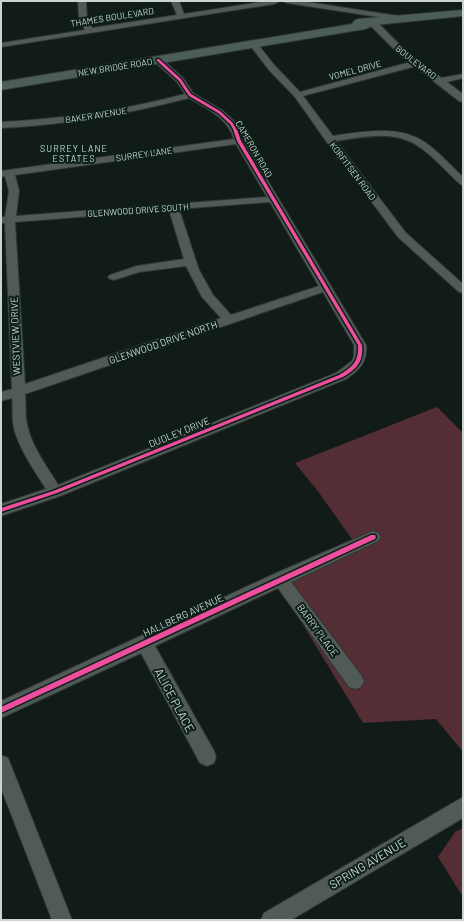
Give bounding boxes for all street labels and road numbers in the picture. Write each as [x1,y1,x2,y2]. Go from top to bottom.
street label: THAMES BOULEVARD [70,5,154,29]
street label: BOULEVARD [393,43,439,81]
street label: NEW BRIDGE ROAD [77,56,153,78]
street label: VOMEL DRIVE [328,58,382,82]
street label: BAKER AVENUE [64,105,128,125]
street label: CAMERON ROAD [233,119,275,179]
street label: KORFITSEN ROAD [328,140,378,202]
street label: SURREY LANE [115,145,173,163]
street label: GLENWOOD DRIVE SOUTH [87,201,189,219]
street label: WESTVIEW DRIVE [8,297,22,375]
street label: GLENWOOD DRIVE NORTH [107,318,219,366]
street label: DUDLEY DRIVE [147,414,211,450]
street label: HALLBERG AVENUE [141,591,225,639]
street label: BARRY PLACE [295,601,341,659]
street label: ALICE PLACE [152,666,198,734]
street label: SPRING AVENUE [326,835,408,891]

